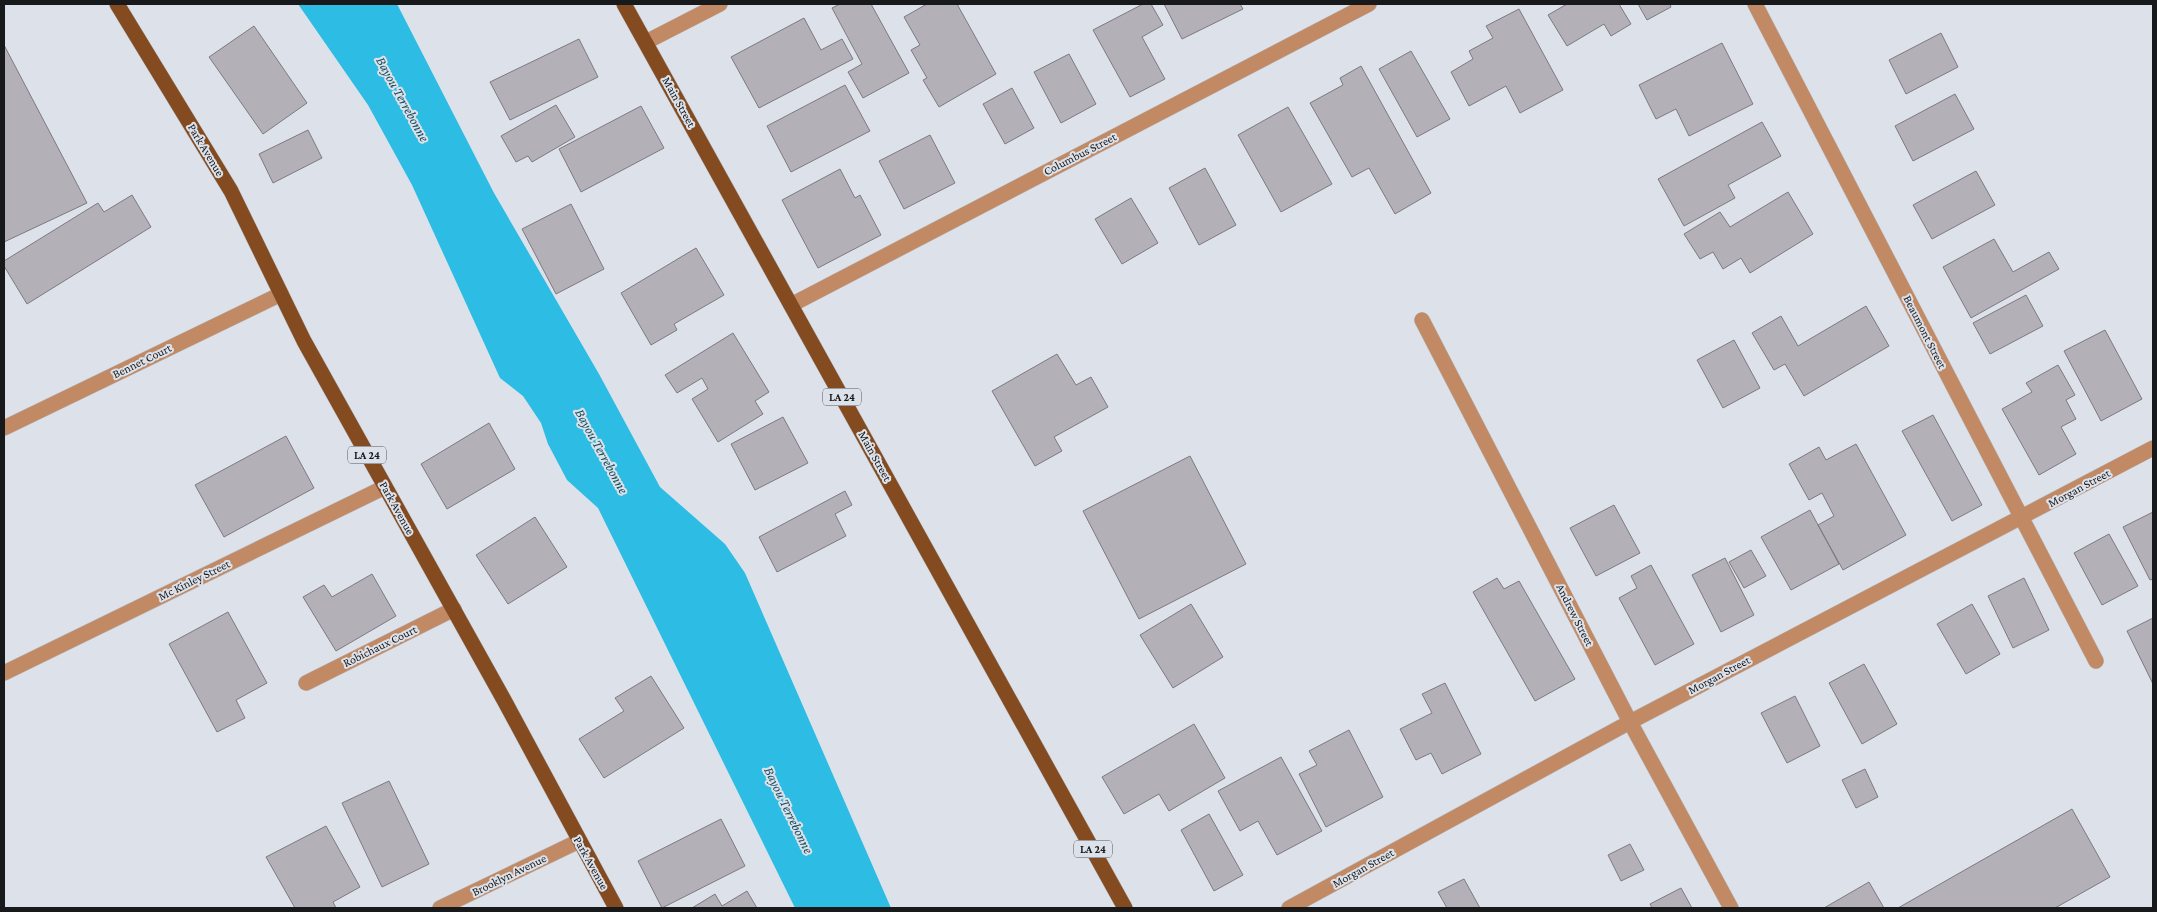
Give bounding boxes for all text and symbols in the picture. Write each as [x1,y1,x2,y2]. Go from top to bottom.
water label: Bayou Terrebonne [373,54,433,145]
street label: Main Street [659,74,699,131]
street label: Park Avenue [185,121,227,179]
street label: Columbus Street [1041,129,1120,178]
street label: Beaumont Street [1901,293,1950,372]
street label: Bennet Court [110,340,175,381]
road number: LA 24 [823,388,861,406]
water label: Bayou Terrebonne [572,406,632,497]
street label: Main Street [855,428,895,485]
road number: LA 24 [348,446,386,464]
street label: Morgan Street [2046,465,2113,510]
street label: Park Avenue [377,479,417,537]
street label: Mc Kinley Street [156,556,233,603]
street label: Andrew Street [1553,582,1597,649]
street label: Robichaux Court [341,622,420,670]
street label: Morgan Street [1686,652,1753,697]
water label: Bayou Terrebonne [761,764,817,857]
street label: Park Avenue [571,834,611,892]
road number: LA 24 [1074,841,1112,858]
street label: Morgan Street [1330,845,1397,891]
street label: Brooklyn Avenue [470,851,548,899]

